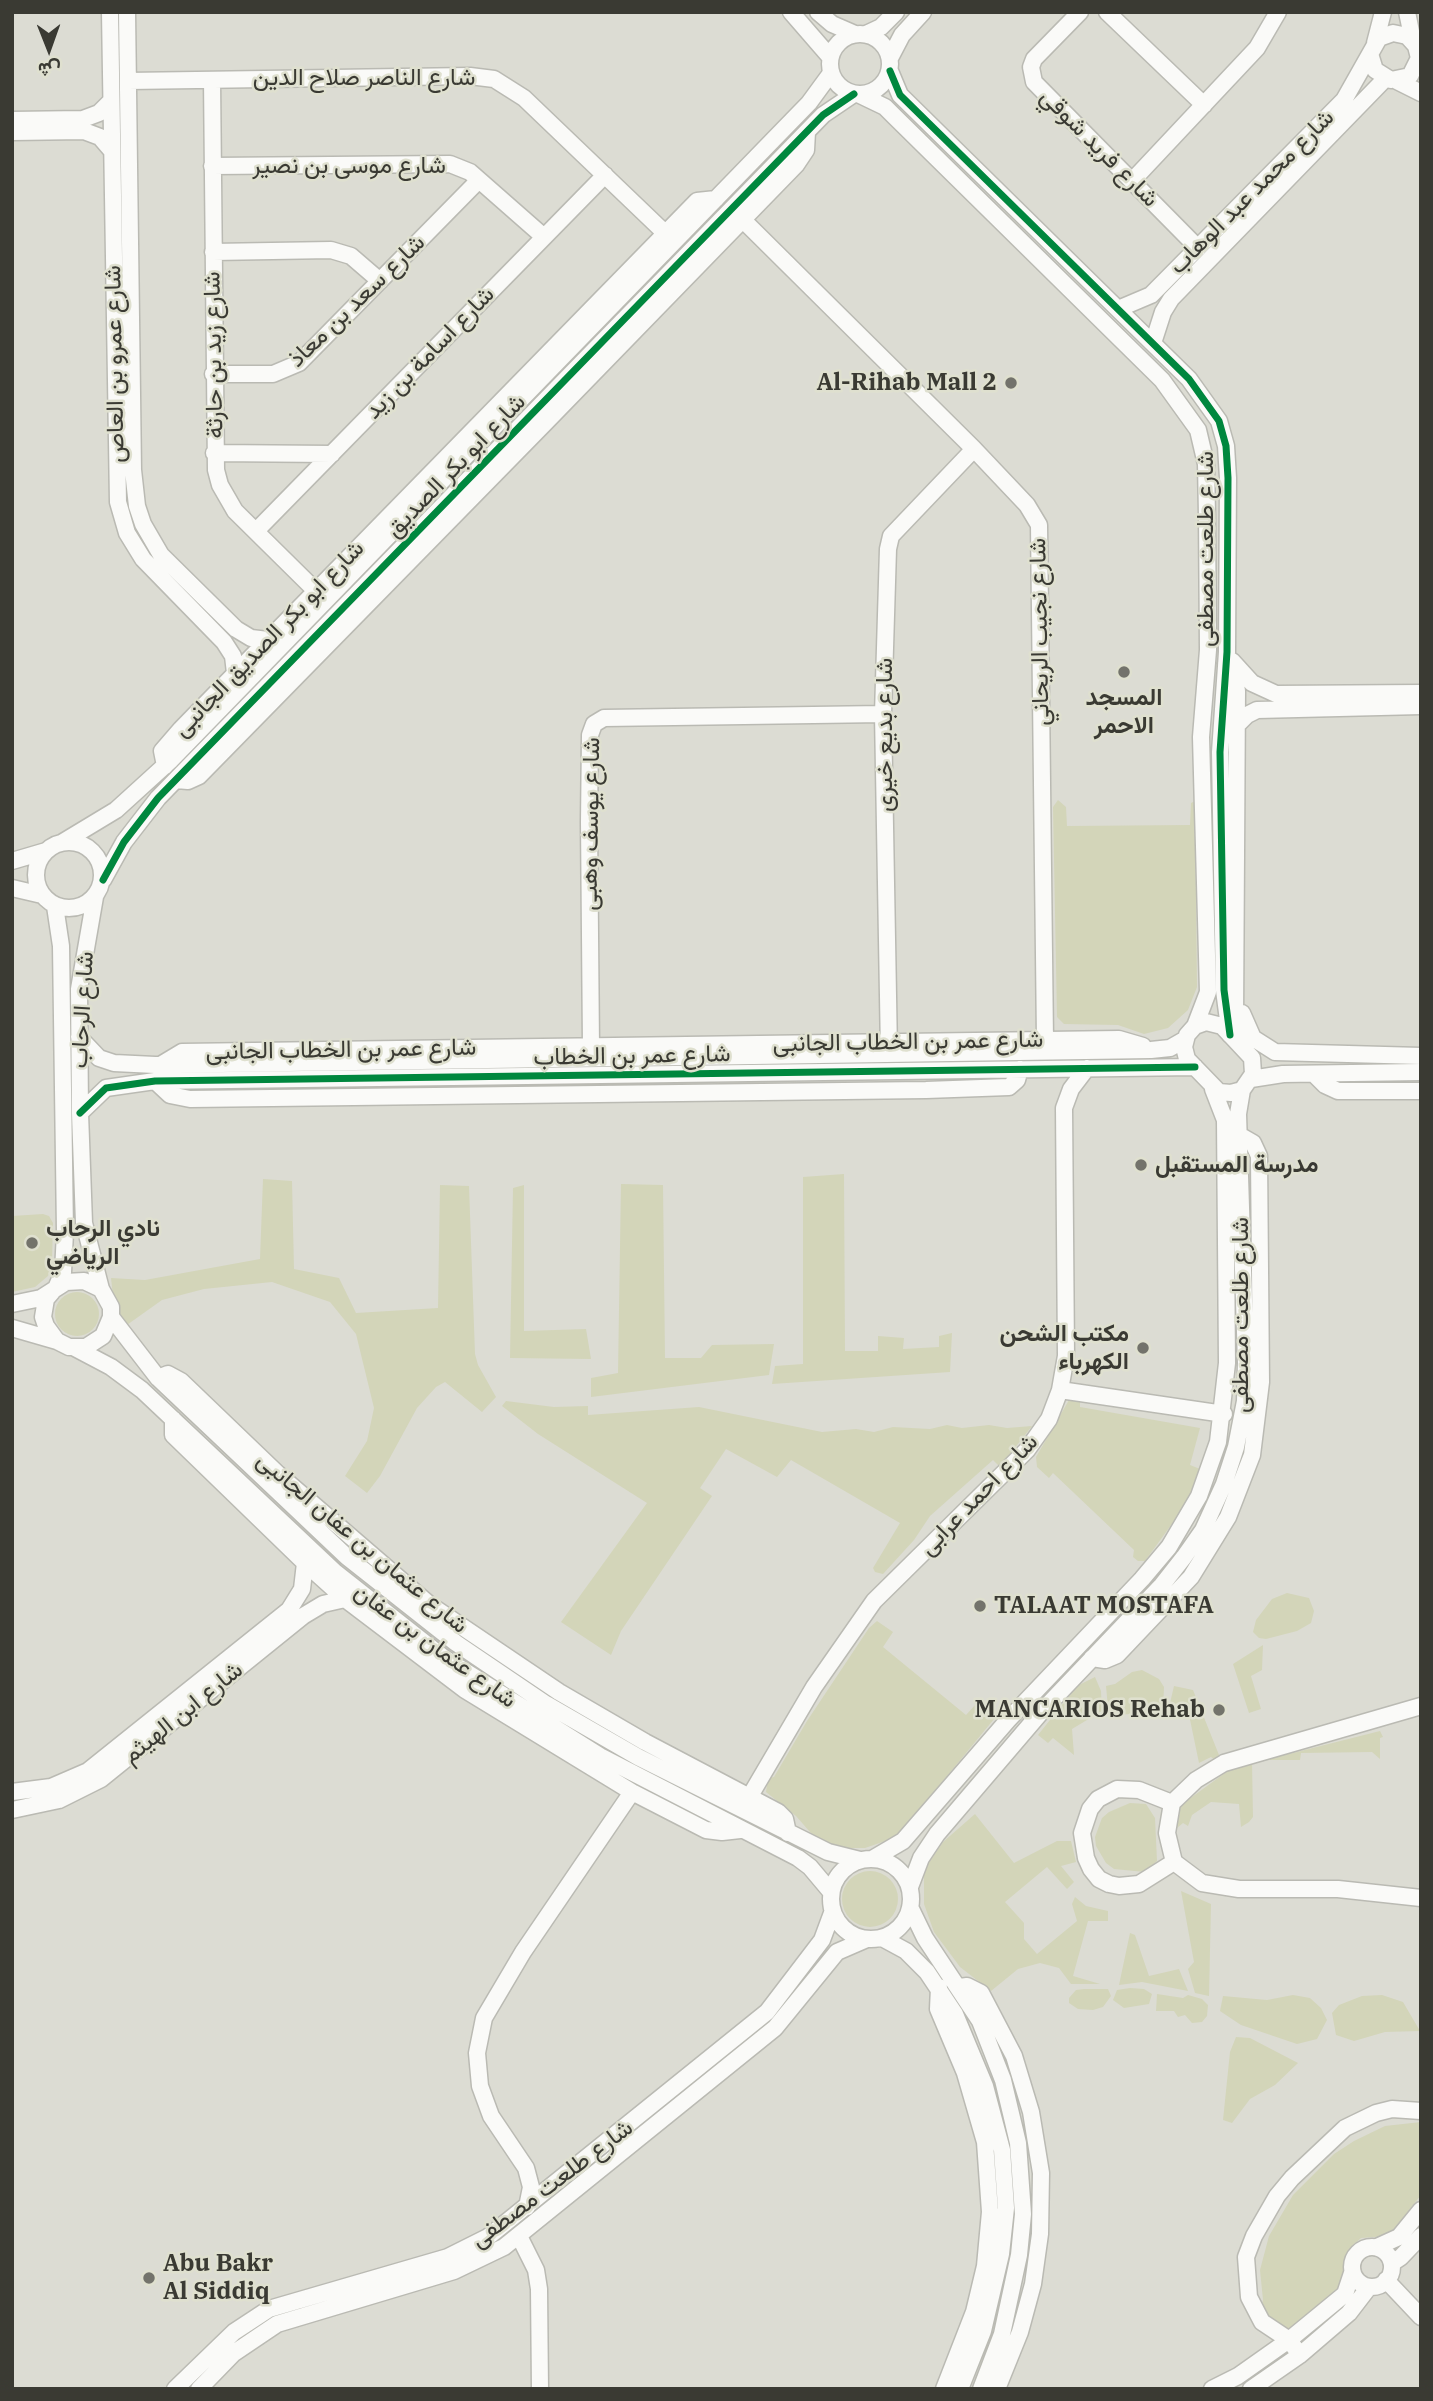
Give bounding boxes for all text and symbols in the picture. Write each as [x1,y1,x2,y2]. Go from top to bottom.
north arrow [14,14,84,84]
text: ش [38,58,61,82]
street label: شارع الناصر صلاح الدين [253,64,475,92]
street label: شارع فريد شوقي [1034,83,1164,213]
street label: شارع محمد عبد الوهاب [1164,104,1340,280]
street label: شارع موسى بن نصير [252,152,446,180]
street label: شارع سعد بن معاذ [283,228,431,374]
street label: شارع عمرو بن العاص [99,265,131,463]
street label: شارع زيد بن حارثة [198,271,230,439]
street label: شارع اسامة بن زيد [359,280,501,426]
place label: Al-Rihab Mall 2 [816,369,997,397]
marker: Al-Rihab Mall 2 [1003,375,1019,391]
street label: شارع ابو بكر الصديق [380,388,532,544]
street label: شارع طلعت مصطفى [1192,451,1220,647]
street label: شارع ابو بكر الصديق الجانبى [167,535,371,743]
street label: شارع نجيب الريحاني [1024,538,1056,726]
street label: شارع بديع خيرى [871,658,899,812]
marker: المسجد الاحمر [1116,664,1132,680]
place label: المسجد الاحمر [1086,684,1162,740]
street label: شارع يوسف وهبى [575,737,607,911]
street label: شارع الرحاب [66,951,100,1069]
street label: شارع عمر بن الخطاب الجانبى [772,1025,1044,1059]
street label: شارع عمر بن الخطاب الجانبى [205,1033,477,1067]
street label: شارع عمر بن الخطاب [533,1040,731,1072]
place label: مدرسة المستقبل [1155,1151,1319,1179]
marker: مدرسة المستقبل [1133,1157,1149,1173]
place label: نادي الرحاب الرياضي [46,1215,160,1271]
street label: شارع طلعت مصطفى [1227,1217,1255,1413]
marker: نادي الرحاب الرياضي [24,1235,40,1251]
place label: مكتب الشحن الكهرباء [999,1320,1129,1376]
marker: مكتب الشحن الكهرباء [1135,1340,1151,1356]
street label: شارع احمد عرابى [914,1428,1044,1562]
street label: شارع عثمان بن عفان الجانبى [250,1446,474,1640]
street label: شارع عثمان بن عفان [348,1577,522,1715]
place label: TALAAT MOSTAFA [994,1592,1214,1620]
marker: TALAAT MOSTAFA [972,1598,988,1614]
street label: شارع ابن الهيثم [117,1656,249,1770]
place label: MANCARIOS Rehab [975,1696,1205,1724]
marker: MANCARIOS Rehab [1211,1702,1227,1718]
street label: شارع طلعت مصطفى [465,2114,639,2254]
place label: Abu Bakr Al Siddiq [163,2250,273,2306]
marker: Abu Bakr Al Siddiq [141,2270,157,2286]

